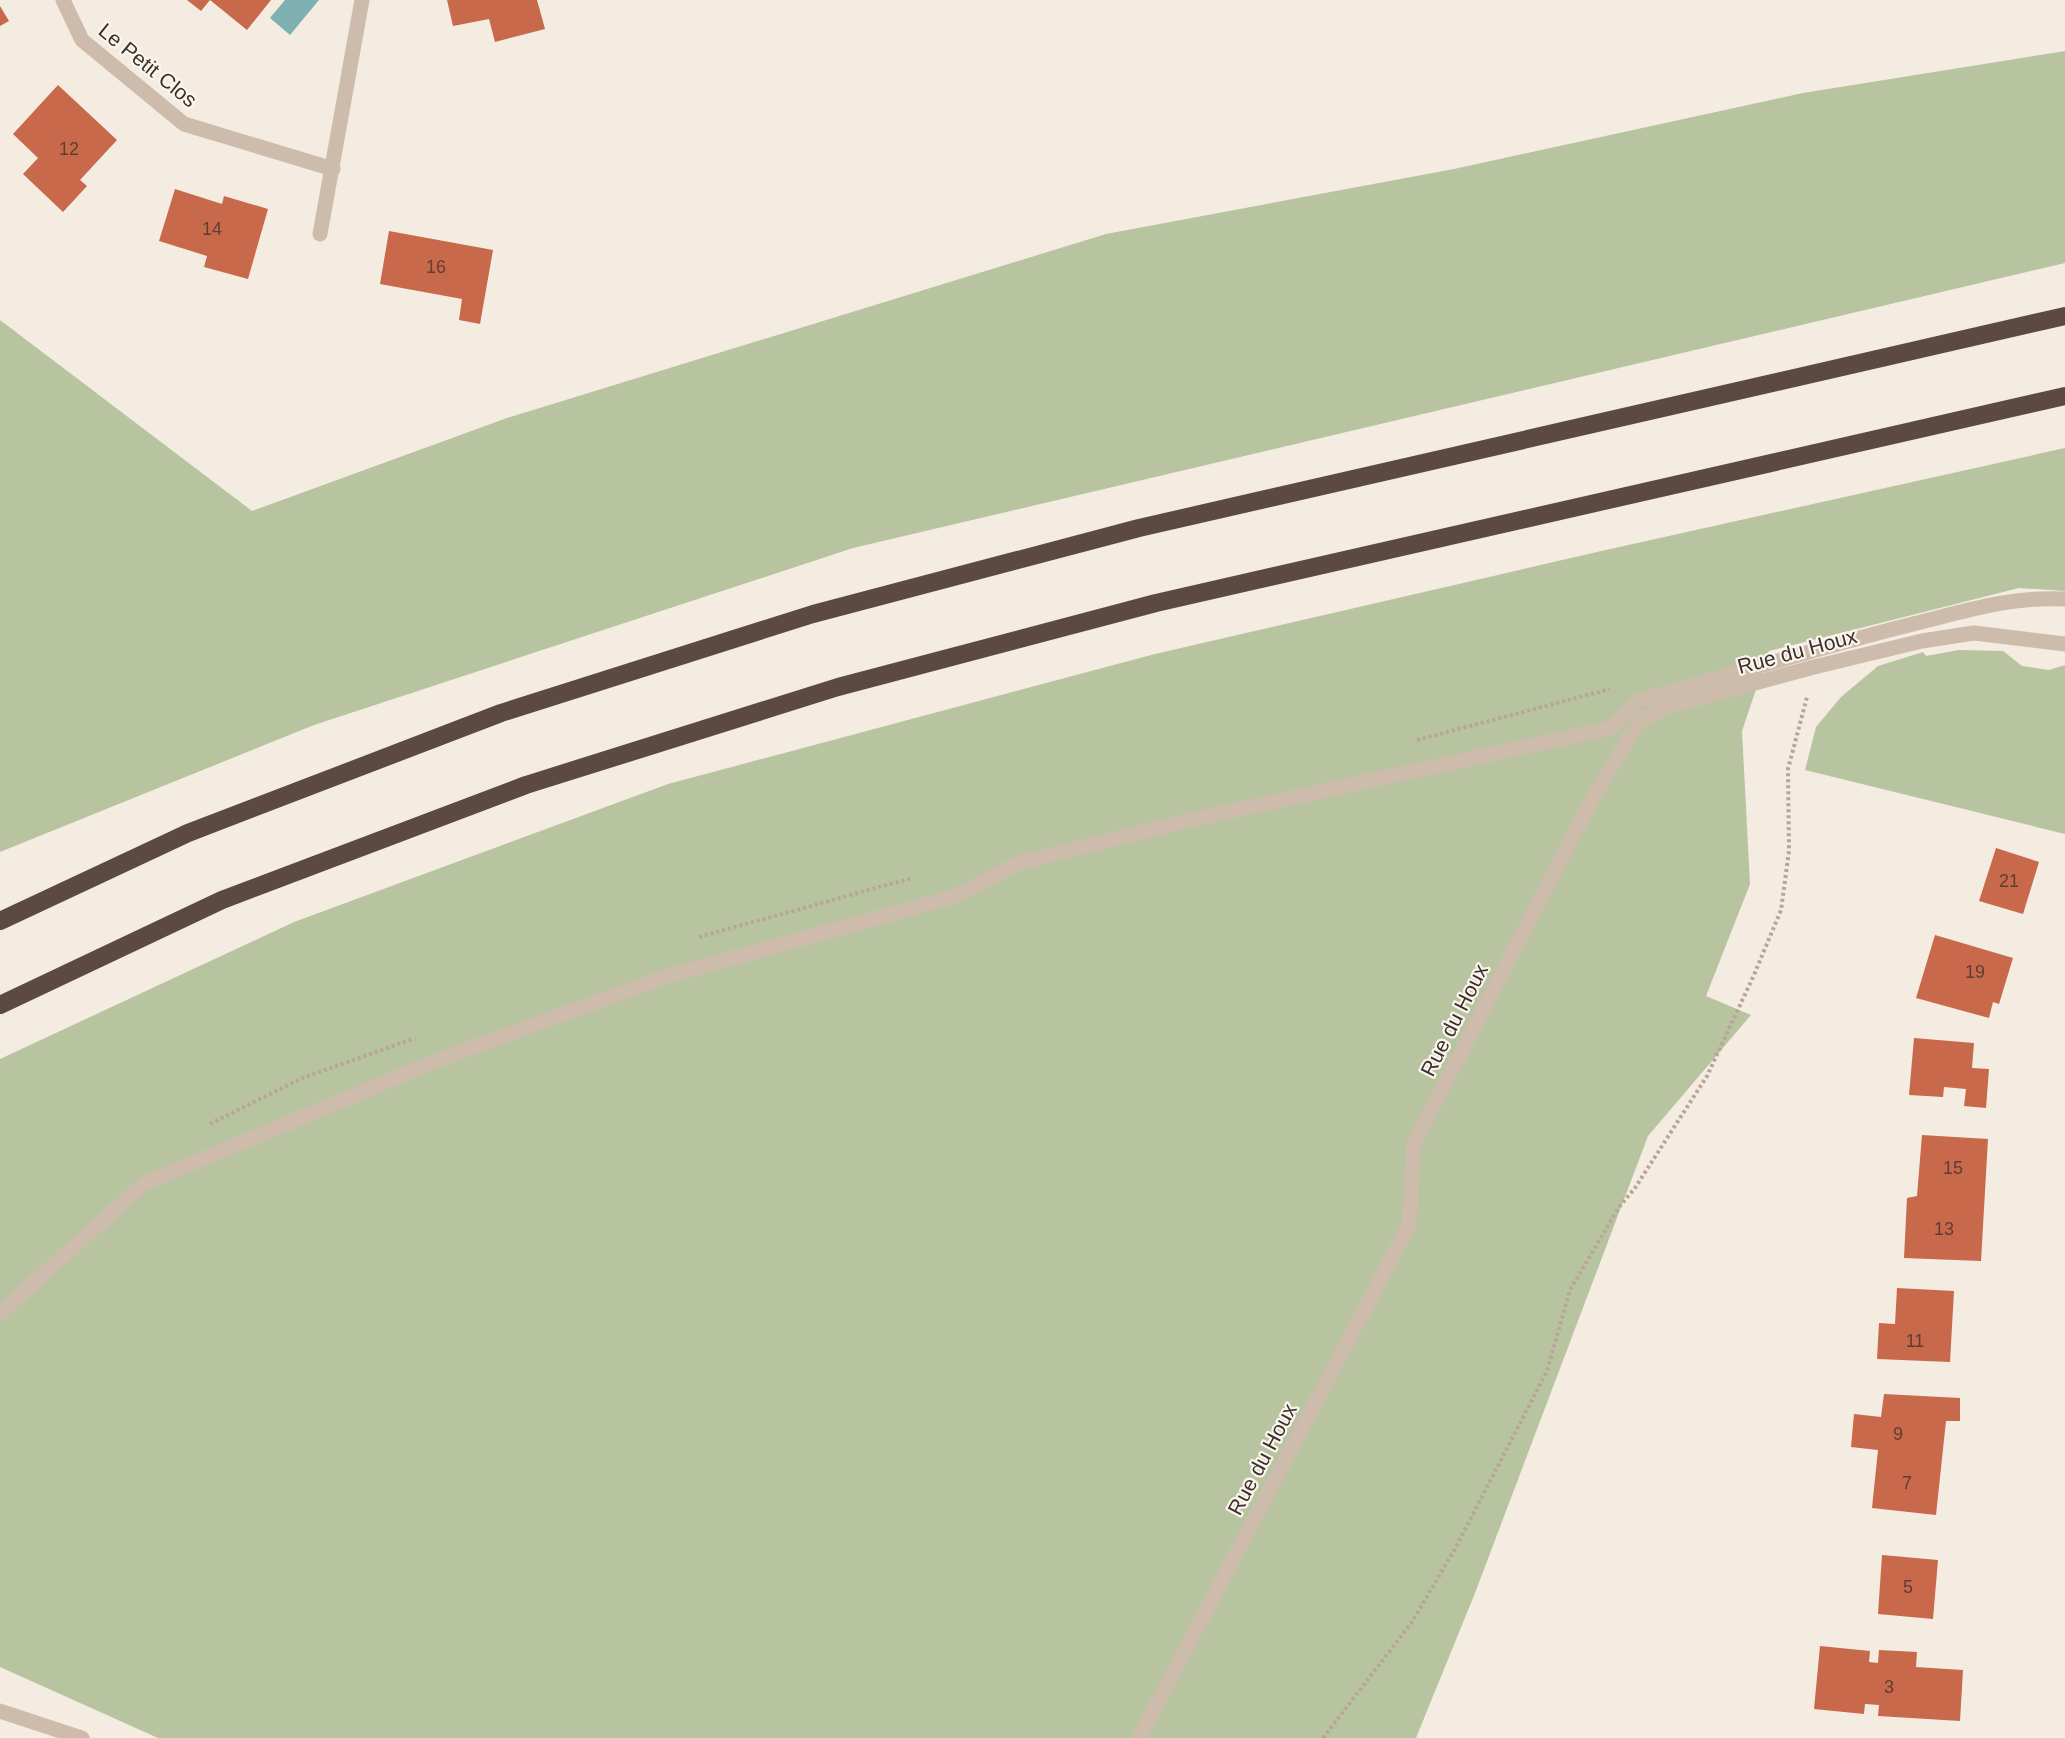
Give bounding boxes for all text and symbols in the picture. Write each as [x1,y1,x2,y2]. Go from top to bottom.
street label: Le Petit Clos [94,19,202,111]
house number: 12 [59,139,79,159]
house number: 14 [202,219,222,239]
house number: 16 [426,257,446,277]
street label: Rue du Houx [1735,624,1860,678]
house number: 21 [1999,871,2019,891]
street label: Rue du Houx [1416,960,1492,1080]
house number: 19 [1965,962,1985,982]
house number: 15 [1943,1158,1963,1178]
house number: 13 [1934,1219,1954,1239]
house number: 11 [1906,1331,1924,1351]
street label: Rue du Houx [1223,1399,1301,1519]
house number: 9 [1893,1424,1903,1444]
house number: 7 [1902,1473,1912,1493]
house number: 5 [1903,1577,1913,1597]
house number: 3 [1884,1677,1894,1697]

